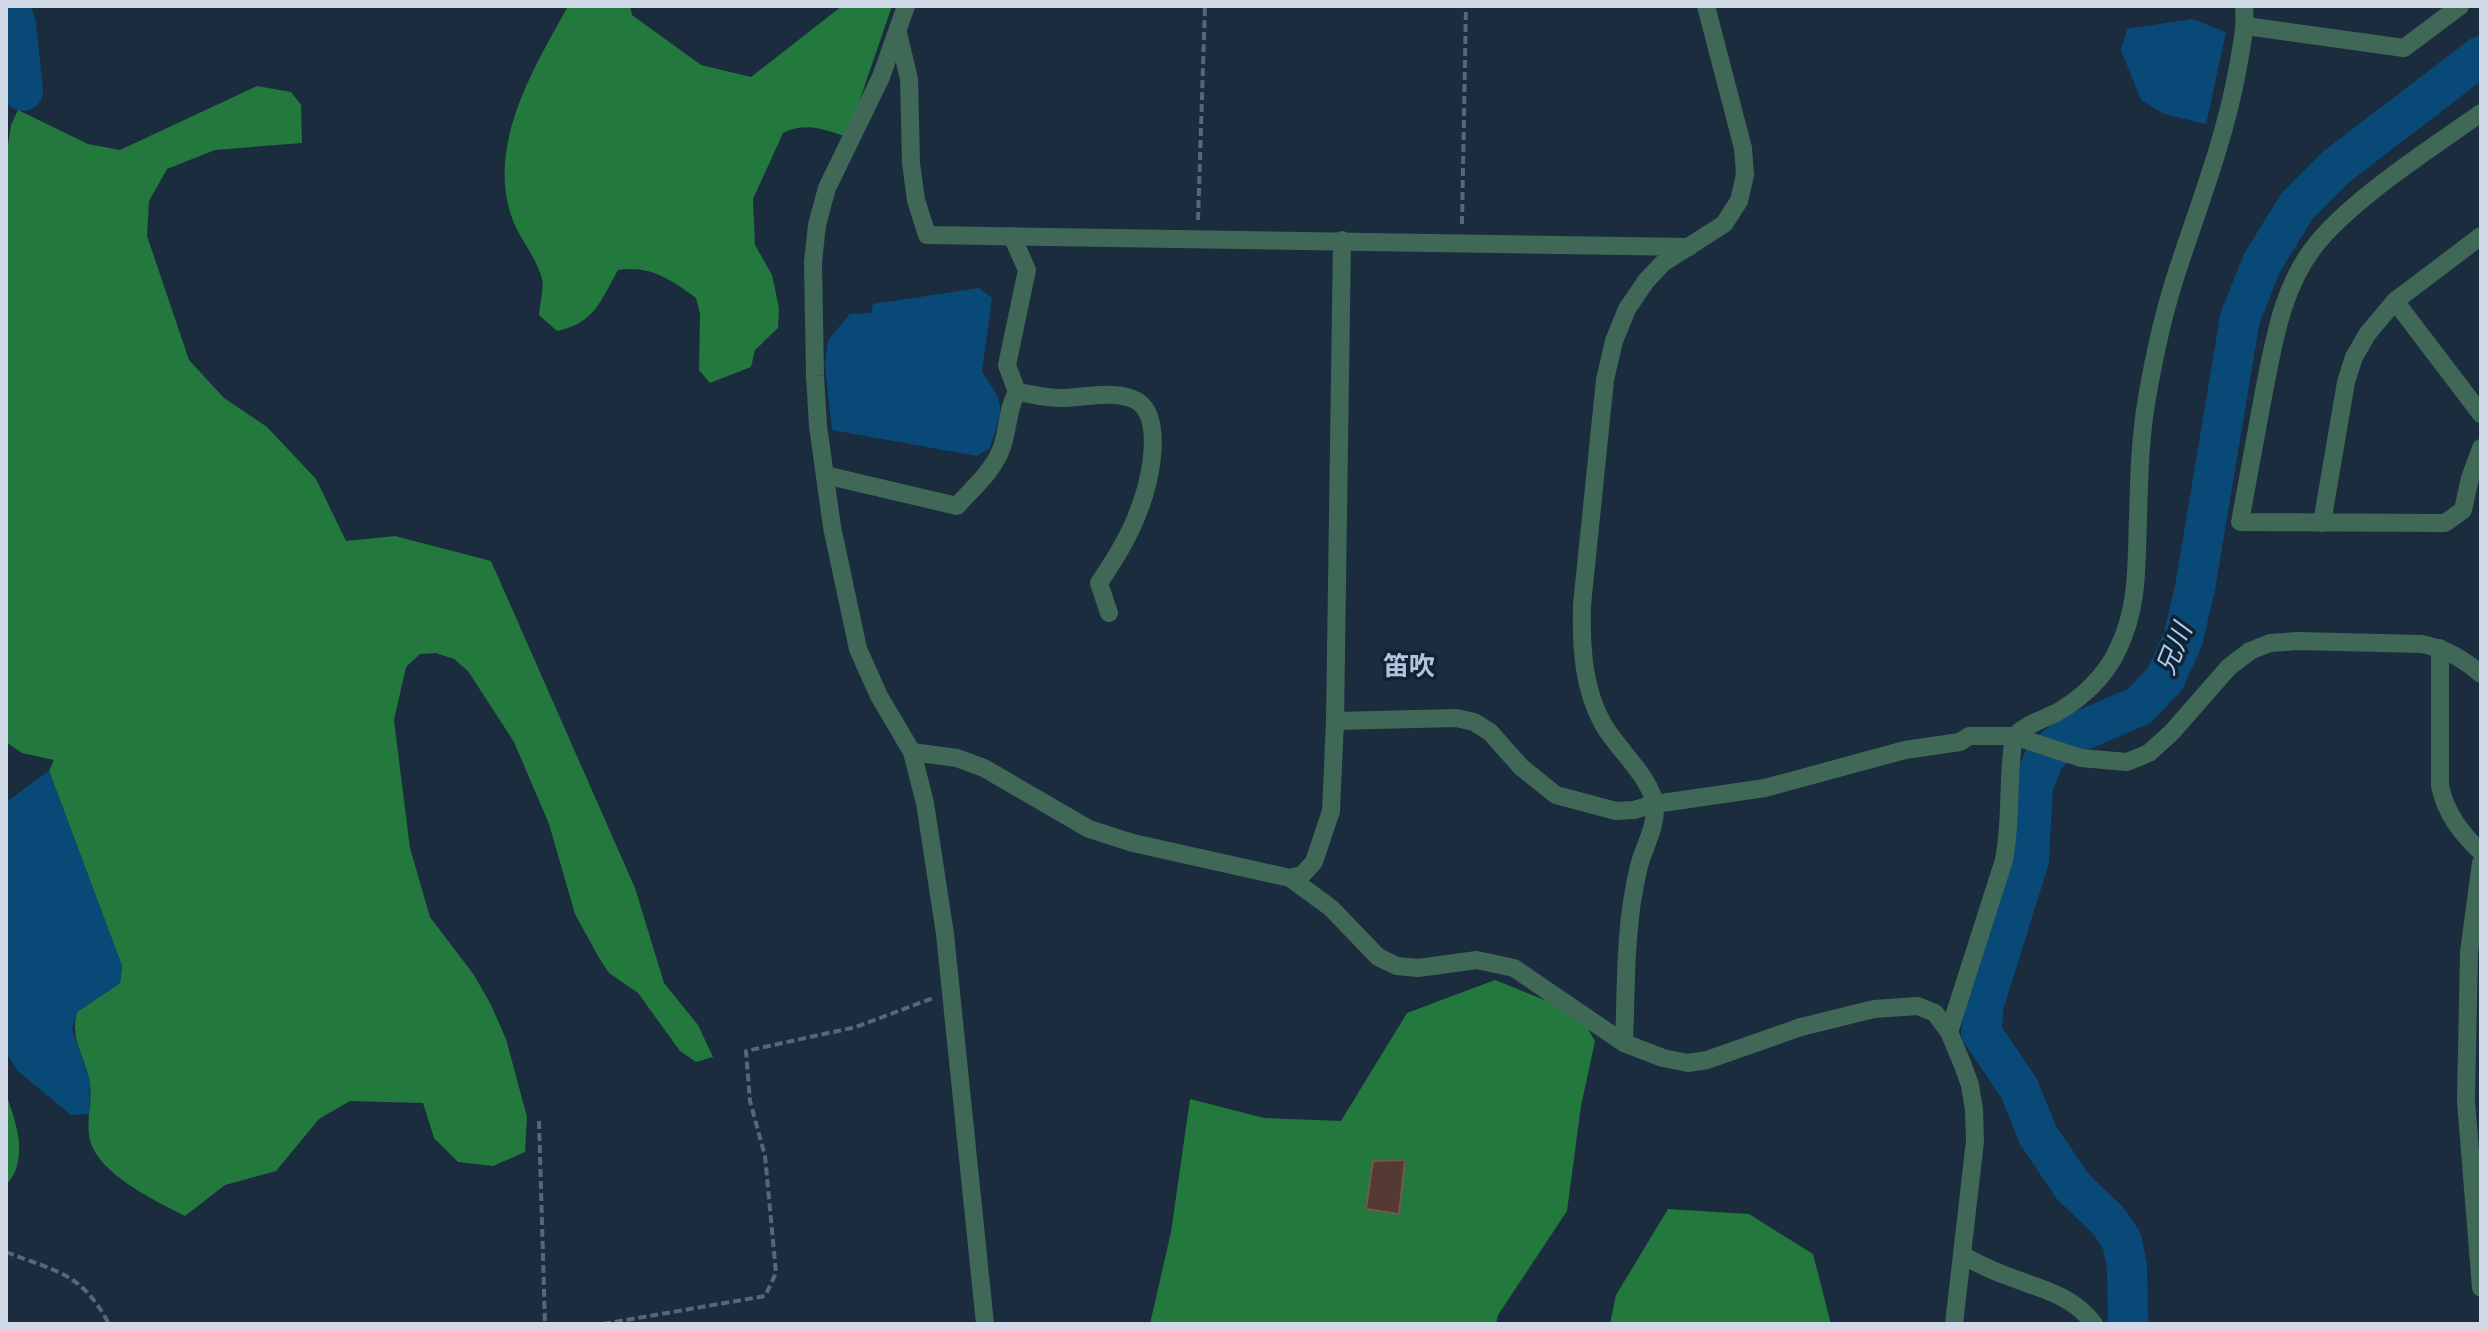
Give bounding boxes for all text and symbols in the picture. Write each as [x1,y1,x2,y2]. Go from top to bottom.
water label: 兄川 [2149,616,2200,679]
district label: 笛吹 [1383,650,1435,682]

